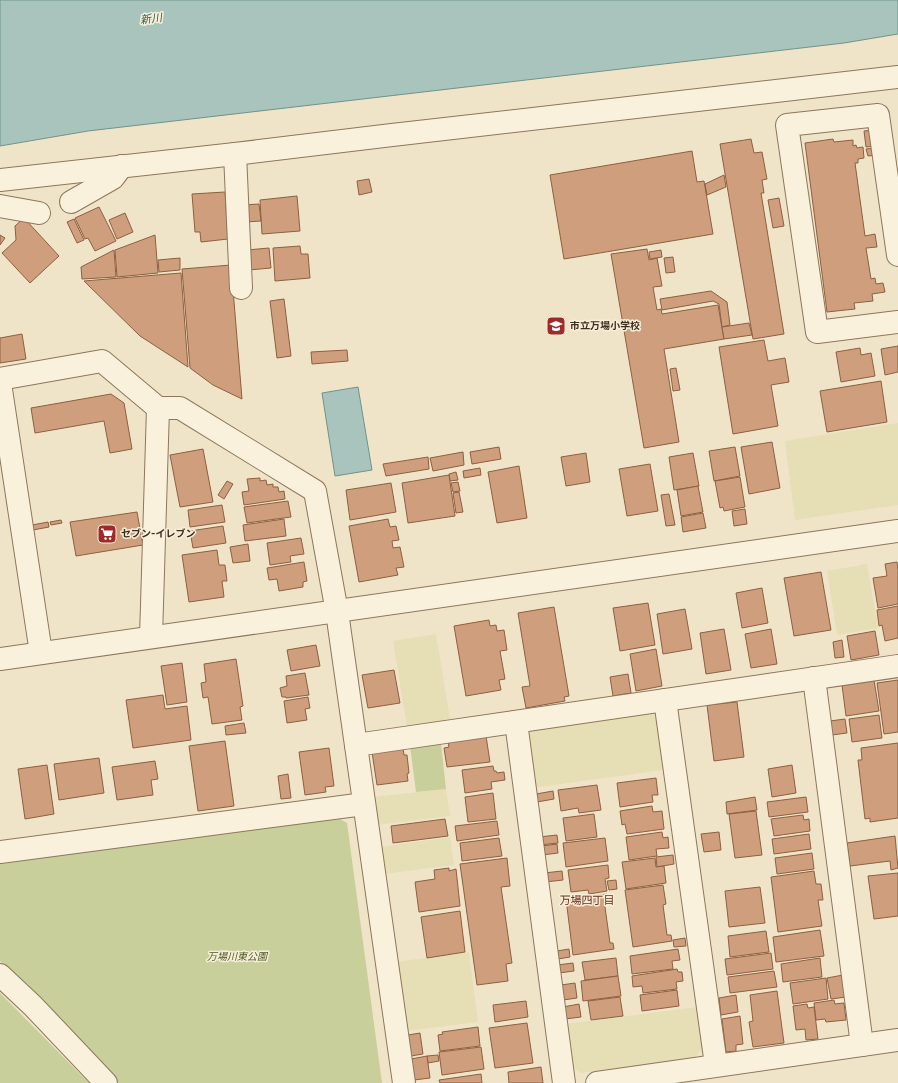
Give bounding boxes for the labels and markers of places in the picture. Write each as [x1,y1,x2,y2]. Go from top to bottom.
school or university icon: 市立万場小学校 [545,315,567,337]
place label: 市立万場小学校 [570,320,640,332]
supermarket icon: セブン-イレブン [96,523,118,545]
place label: セブン-イレブン [121,528,195,540]

